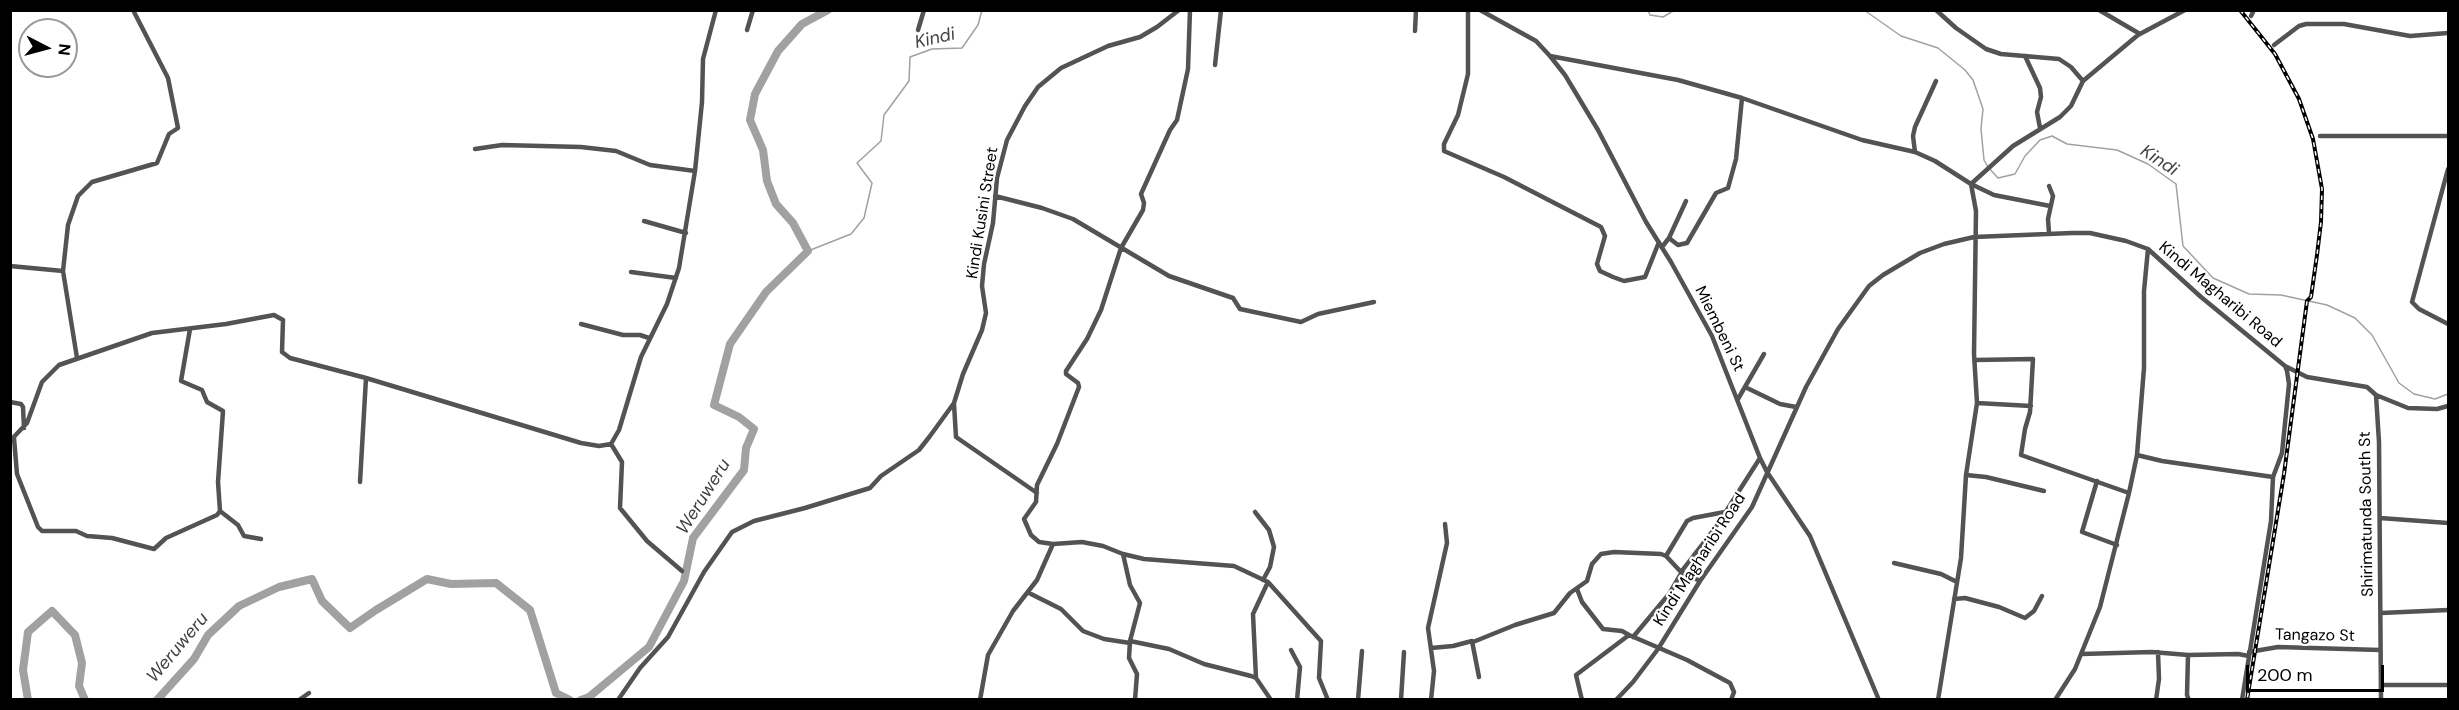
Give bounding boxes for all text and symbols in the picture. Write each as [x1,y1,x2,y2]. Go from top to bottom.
north arrow [18,18,78,78]
water label: Kindi [913,24,957,54]
text: N [53,43,75,57]
water label: Kindi [2136,141,2182,181]
street label: Kindi Kusini Street [963,146,1003,280]
street label: Kindi Magharibi Road [2155,238,2285,352]
street label: Miembeni St [1690,283,1748,375]
street label: Shirimatunda South St [2356,431,2378,597]
water label: Weruweru [672,455,736,539]
street label: Kindi Magharibi Road [1650,490,1750,630]
water label: Weruweru [142,609,214,687]
street label: Tangazo St [2275,626,2355,646]
scale bar [2249,653,2387,691]
text: 200 m [2257,663,2313,687]

